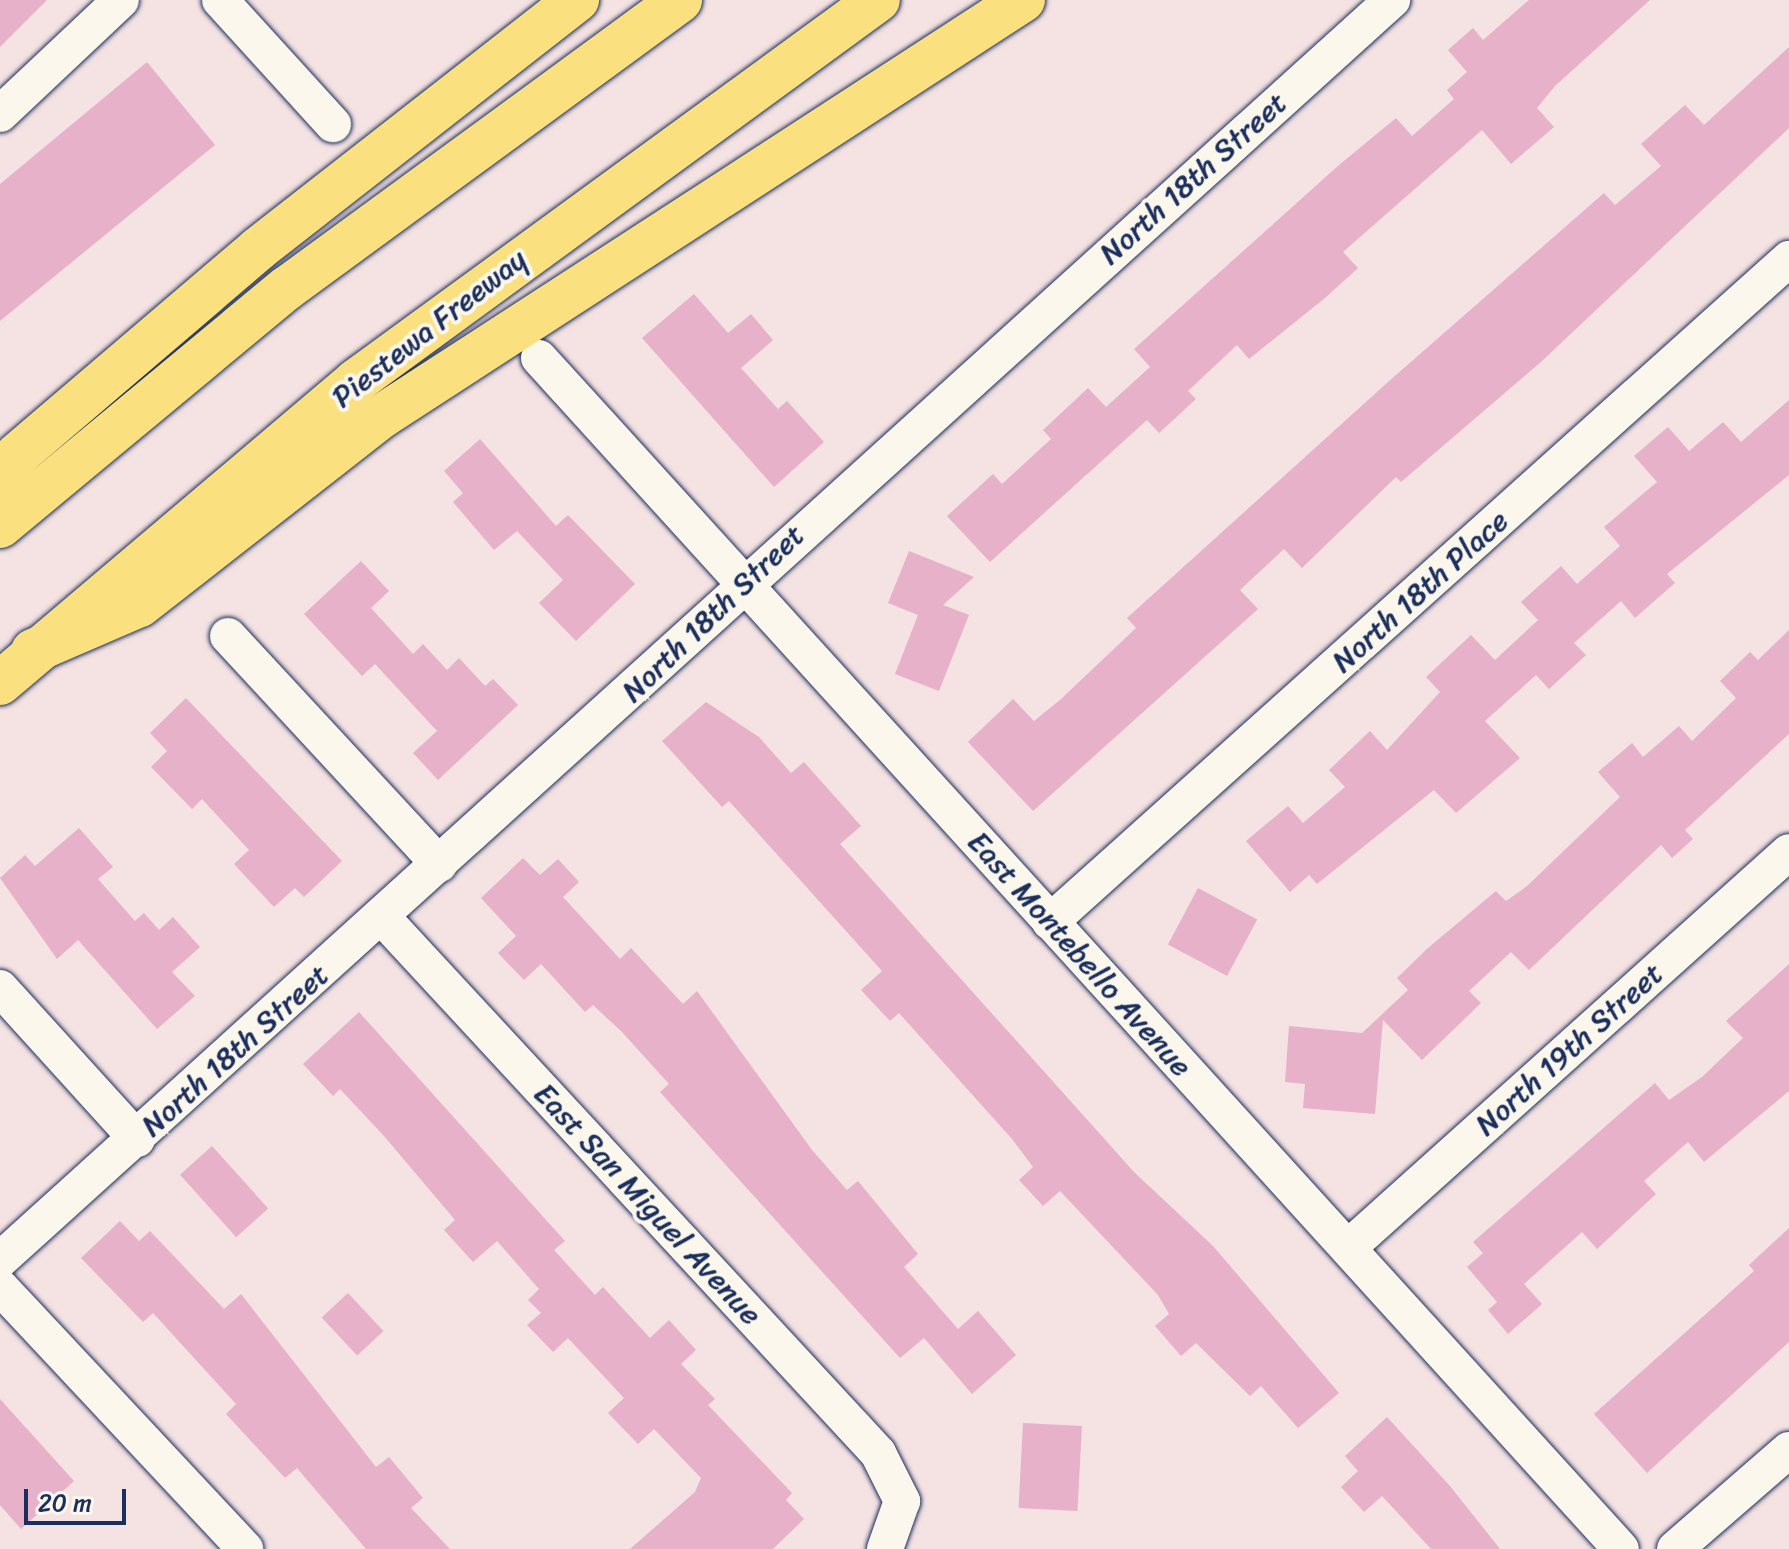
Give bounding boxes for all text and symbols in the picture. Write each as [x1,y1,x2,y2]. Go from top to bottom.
street label: North 18th Street [1092,84,1294,272]
street label: Piestewa Freeway [324,241,534,415]
street label: North 18th Place [1324,502,1516,680]
street label: North 18th Street [614,517,812,709]
street label: East Montebello Avenue [960,824,1200,1084]
street label: North 19th Street [1468,955,1670,1143]
street label: North 18th Street [134,956,336,1144]
street label: East San Miguel Avenue [527,1077,769,1331]
scale bar [28,1473,130,1523]
text: 20 m [38,1482,92,1524]

